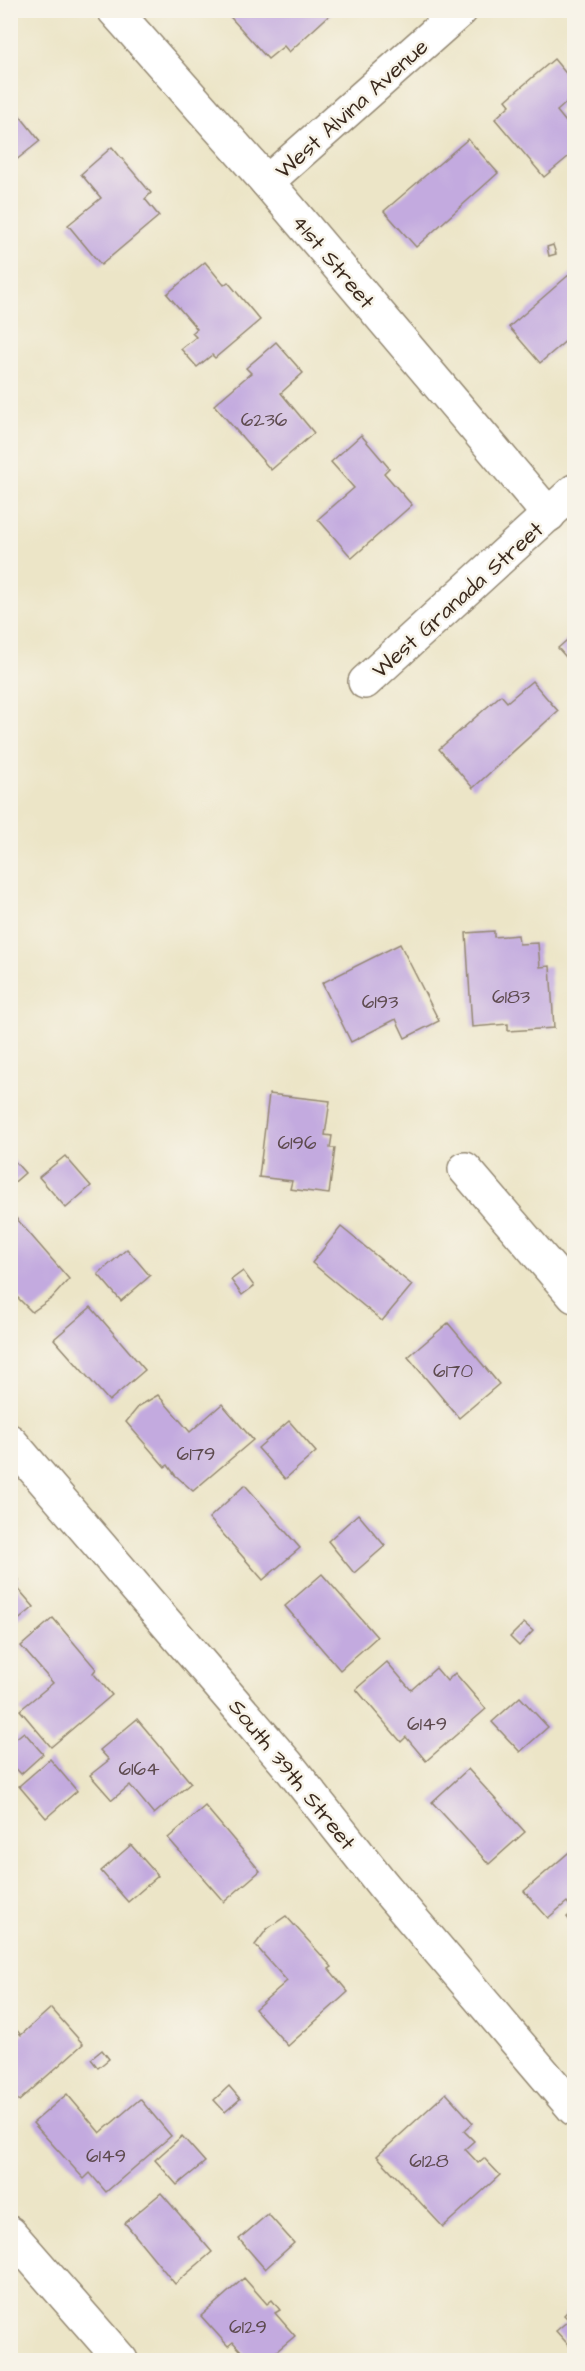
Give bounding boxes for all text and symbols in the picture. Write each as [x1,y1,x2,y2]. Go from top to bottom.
street label: West Alvina Avenue [269,32,435,186]
street label: 41st Street [284,208,382,316]
house number: 6236 [241,406,288,434]
street label: West Granada Street [365,515,551,686]
house number: 6183 [492,983,530,1011]
house number: 6193 [362,988,398,1016]
house number: 6196 [277,1129,317,1157]
house number: 6170 [433,1357,473,1385]
house number: 6179 [177,1440,215,1468]
street label: South 39th Street [221,1693,363,1857]
house number: 6149 [407,1710,447,1738]
house number: 6164 [118,1755,160,1783]
house number: 6149 [86,2142,126,2170]
house number: 6128 [409,2147,449,2175]
house number: 6129 [229,2313,267,2341]

